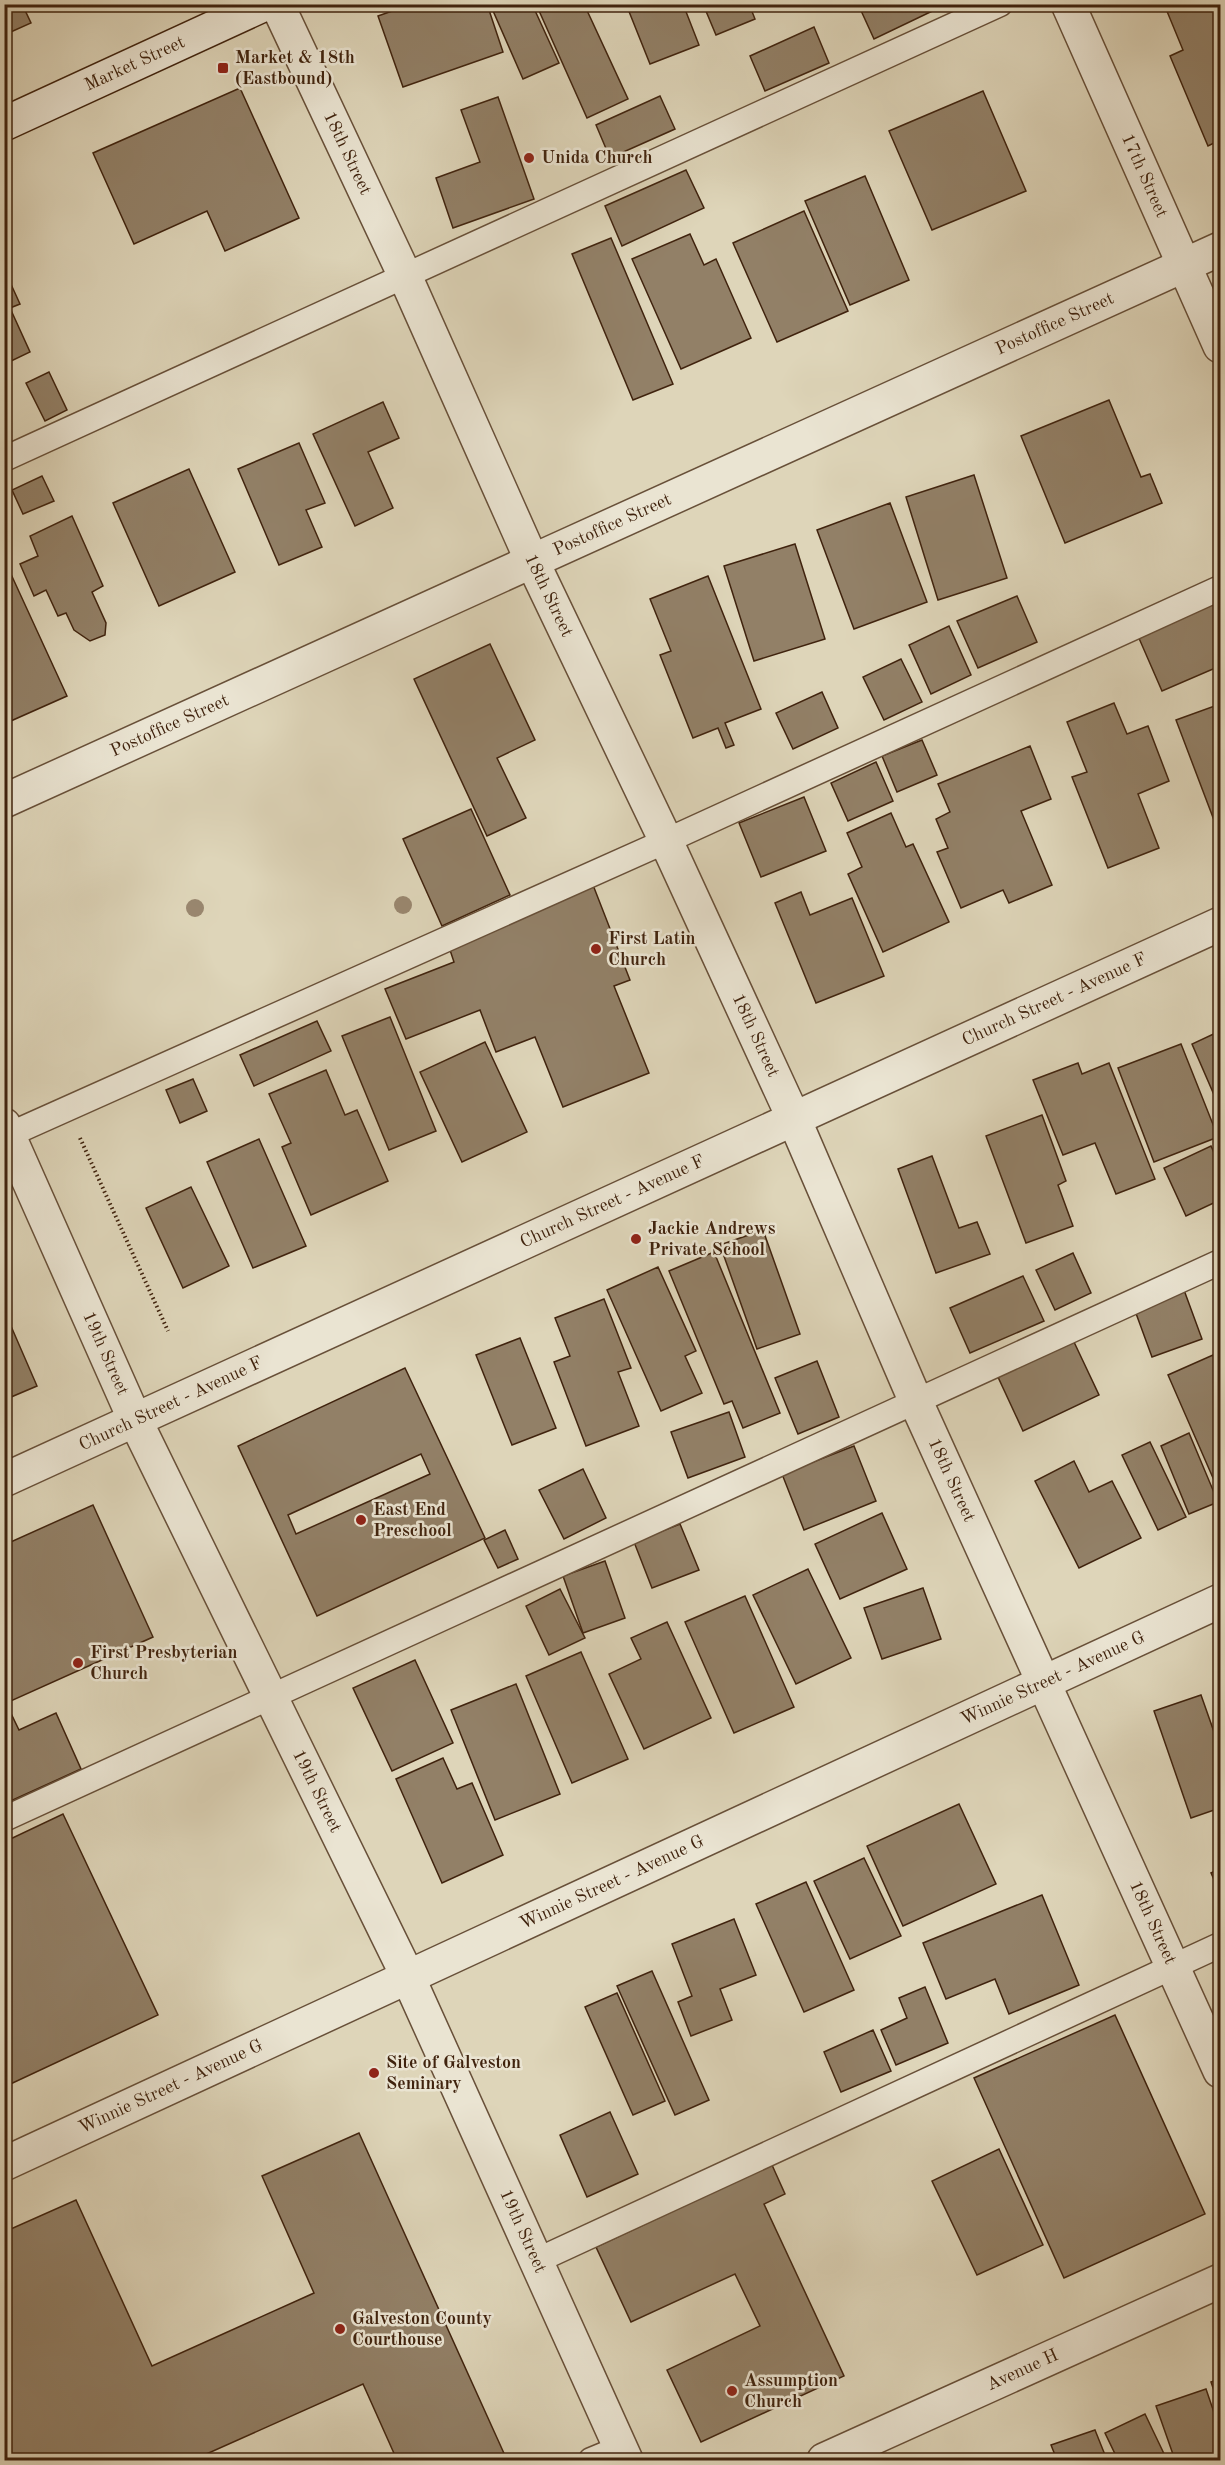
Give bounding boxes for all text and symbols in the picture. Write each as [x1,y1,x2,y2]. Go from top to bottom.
street label: Market Street [82,33,188,95]
place label: Market & 18th (Eastbound) [235,49,355,88]
marker: Market & 18th (Eastbound) [216,61,230,75]
street label: 18th Street [320,109,375,198]
street label: 17th Street [1118,131,1171,220]
place label: Unida Church [541,149,653,167]
marker: Unida Church [522,151,536,165]
street label: Postoffice Street [993,289,1117,359]
street label: Postoffice Street [550,490,674,559]
street label: 18th Street [521,551,576,640]
street label: Postoffice Street [108,691,232,760]
place label: First Latin Church [608,930,696,969]
marker: First Latin Church [589,942,603,956]
street label: Church Street - Avenue F [960,950,1149,1050]
street label: 18th Street [729,991,782,1080]
street label: Church Street - Avenue F [518,1152,707,1252]
place label: Jackie Andrews Private School [648,1220,776,1259]
marker: Jackie Andrews Private School [629,1232,643,1246]
street label: 19th Street [79,1309,132,1398]
street label: Church Street - Avenue F [76,1354,266,1454]
street label: 18th Street [925,1435,978,1525]
place label: East End Preschool [373,1501,452,1540]
marker: East End Preschool [354,1513,368,1527]
street label: Winnie Street - Avenue G [958,1628,1148,1729]
place label: First Presbyterian Church [90,1644,238,1683]
marker: First Presbyterian Church [71,1656,85,1670]
street label: 19th Street [289,1747,345,1835]
street label: Winnie Street - Avenue G [517,1832,707,1933]
street label: 18th Street [1126,1878,1179,1967]
street label: Winnie Street - Avenue G [76,2036,266,2137]
place label: Site of Galveston Seminary [386,2054,521,2093]
marker: Site of Galveston Seminary [367,2066,381,2080]
street label: 19th Street [496,2187,549,2276]
place label: Galveston County Courthouse [352,2310,492,2349]
marker: Galveston County Courthouse [333,2322,347,2336]
street label: Avenue H [984,2346,1061,2394]
place label: Assumption Church [744,2372,838,2411]
marker: Assumption Church [725,2384,739,2398]

